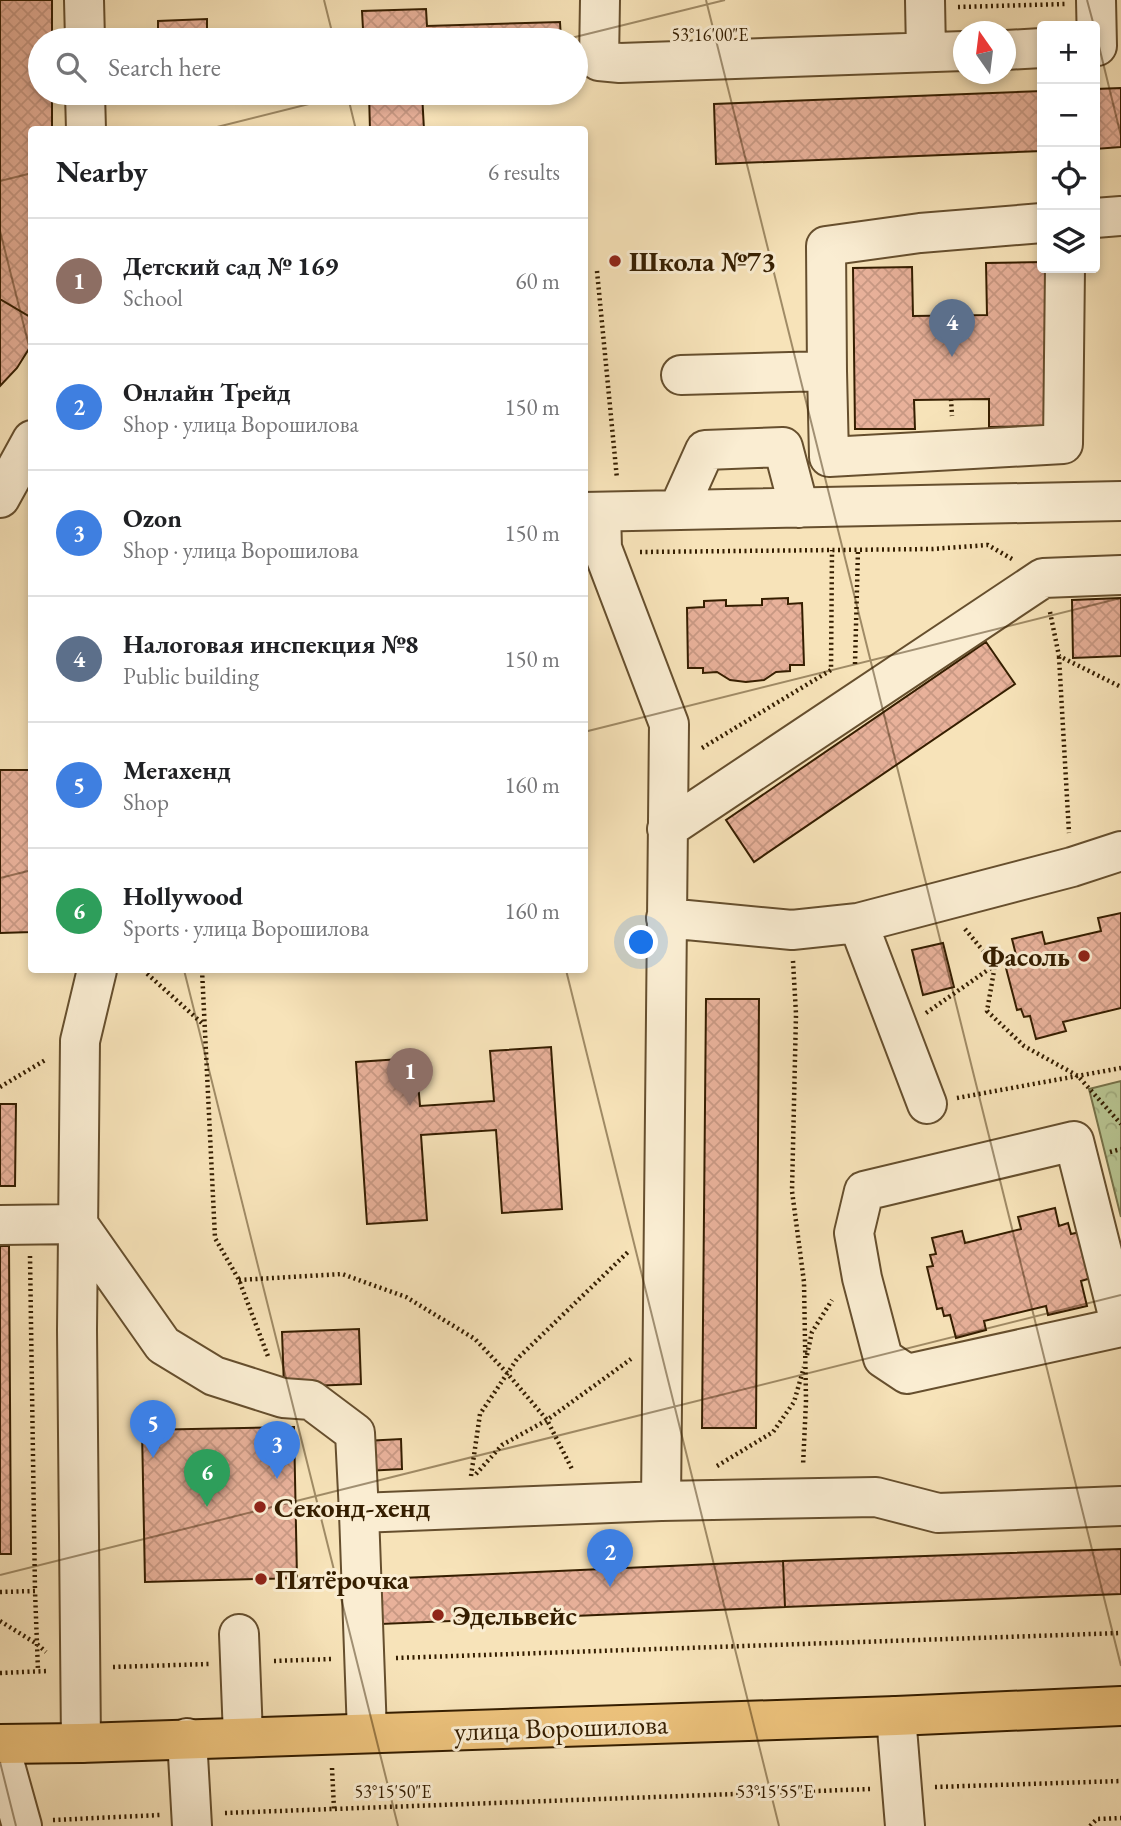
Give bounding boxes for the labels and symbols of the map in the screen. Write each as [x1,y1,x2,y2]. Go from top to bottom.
north arrow [953,21,1016,84]
text: 53°16'00"E [672,23,748,46]
place label: Школа №73 [629,243,776,279]
marker: Школа №73 [607,253,623,269]
pin: 4 [929,299,975,357]
your location [624,925,658,959]
place label: Фасоль [982,938,1070,974]
marker: Фасоль [1076,948,1092,964]
pin: 1 [387,1048,433,1106]
pin: 5 [130,1400,176,1458]
pin: 3 [254,1421,300,1479]
pin: 6 [184,1449,230,1507]
place label: Секонд-хенд [274,1489,431,1525]
marker: Секонд-хенд [252,1499,268,1515]
pin: 2 [587,1529,633,1587]
place label: Пятёрочка [275,1561,410,1597]
marker: Пятёрочка [253,1571,269,1587]
place label: Эдельвейс [452,1597,577,1633]
marker: Эдельвейс [430,1607,446,1623]
street label: улица Ворошилова [453,1705,669,1749]
text: 53°15'50"E [355,1780,431,1803]
text: 53°15'55"E [737,1780,813,1803]

